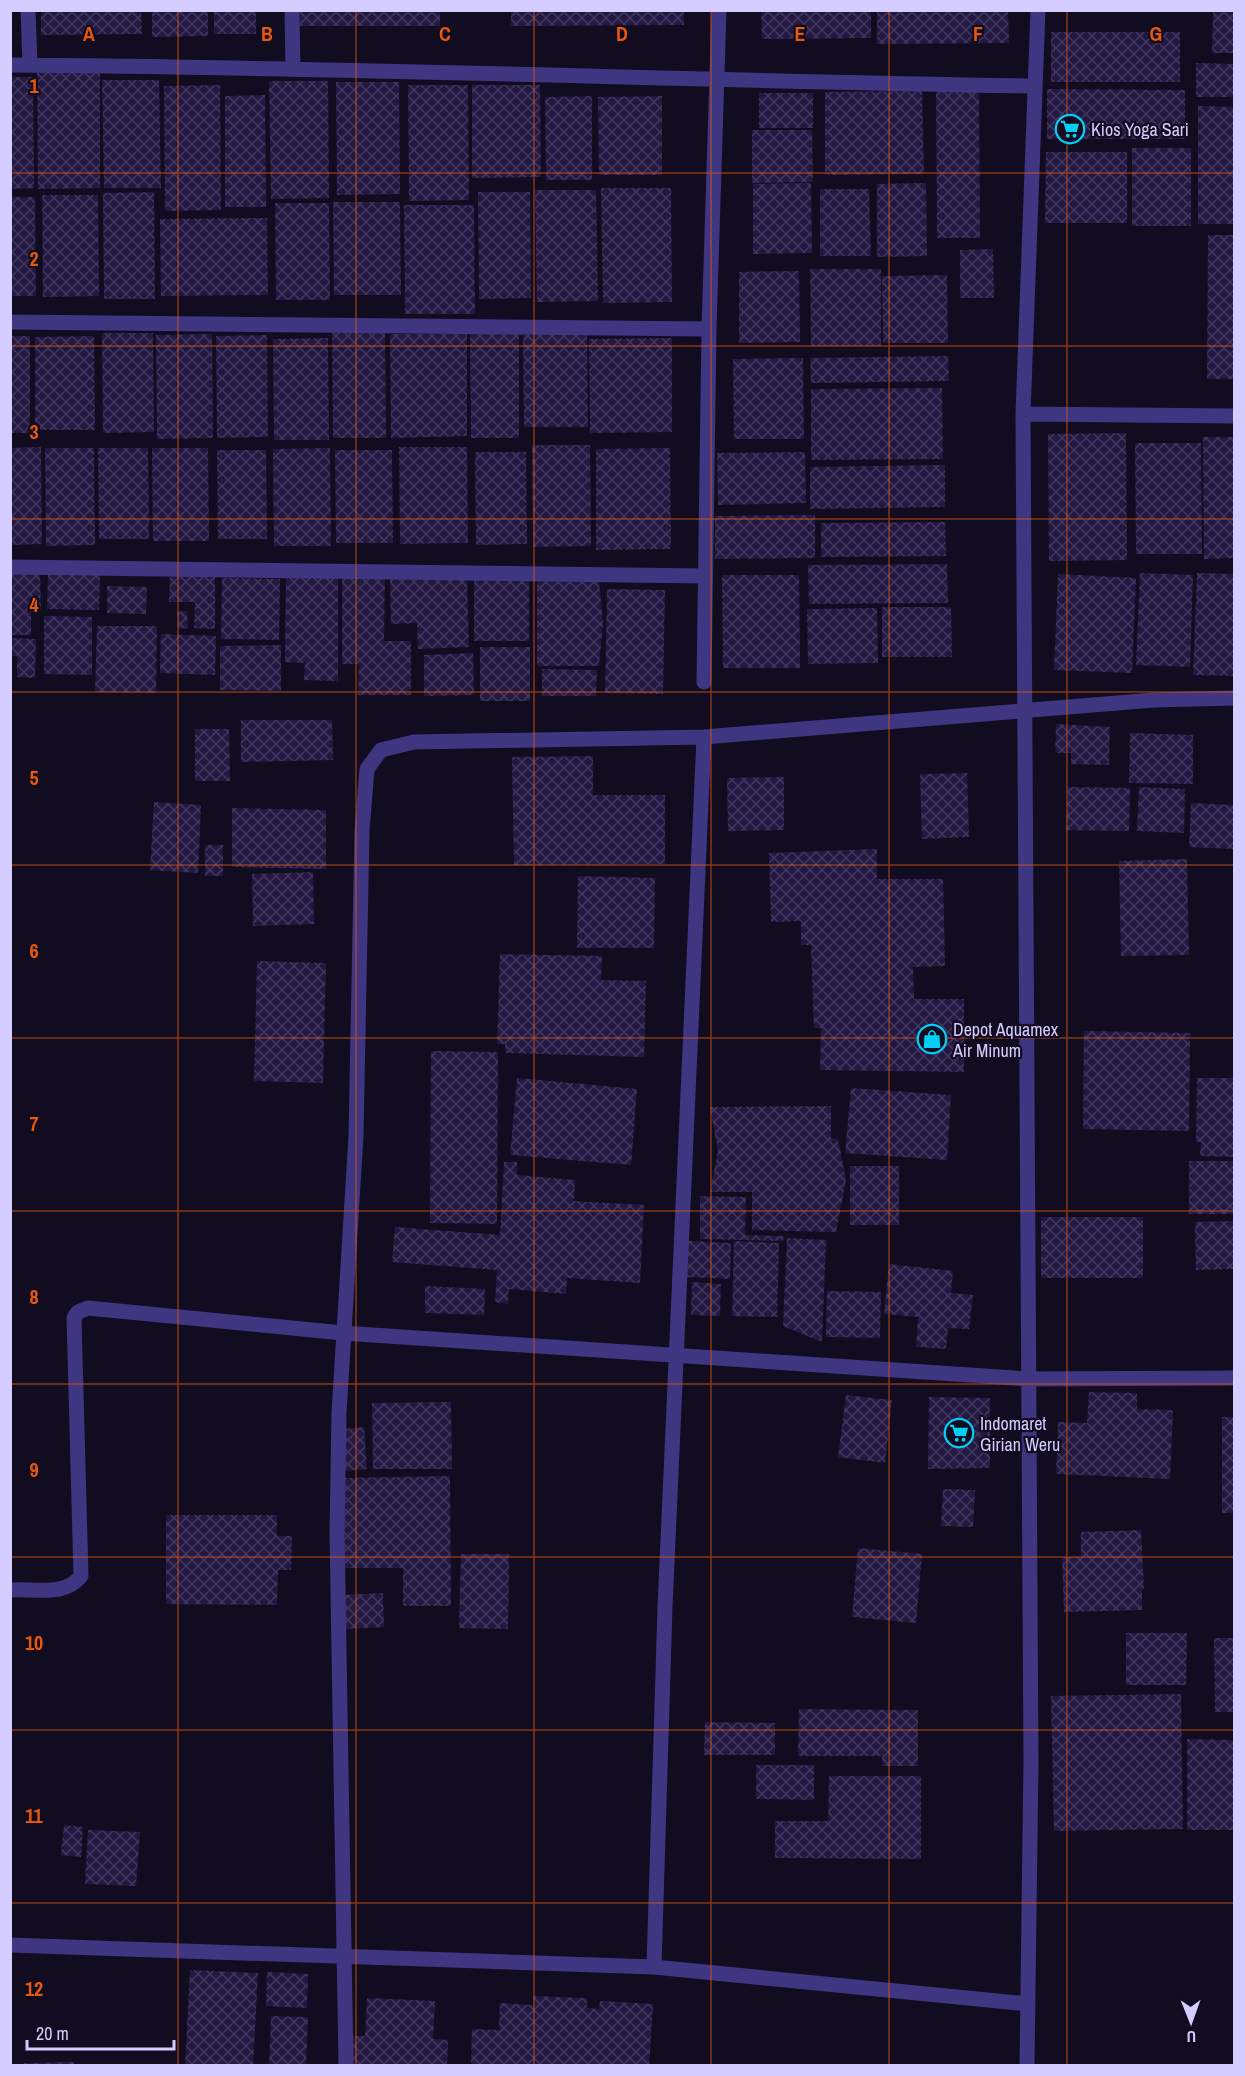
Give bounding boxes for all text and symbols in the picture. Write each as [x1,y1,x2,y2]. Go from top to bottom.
text: A [83,20,95,47]
text: B [261,20,273,47]
text: C [439,20,451,47]
text: D [616,20,628,47]
text: E [795,20,806,47]
text: F [973,20,983,47]
text: G [1150,20,1162,47]
text: 1 [29,72,39,99]
supermarket icon: Kios Yoga Sari [1054,113,1086,145]
place label: Kios Yoga Sari [1091,117,1189,142]
text: 2 [29,245,39,272]
text: 3 [29,418,39,445]
text: 4 [29,591,39,618]
text: 5 [29,764,39,791]
text: 6 [29,937,39,964]
place label: Depot Aquamex Air Minum [952,1017,1059,1063]
shop icon: Depot Aquamex Air Minum [916,1023,948,1055]
text: 7 [29,1110,39,1137]
text: 8 [29,1283,39,1310]
place label: Indomaret Girian Weru [980,1411,1060,1457]
supermarket icon: Indomaret Girian Weru [943,1417,975,1449]
text: 9 [29,1456,39,1483]
text: 10 [25,1629,43,1656]
text: 11 [25,1802,44,1829]
text: 12 [25,1975,43,2002]
north arrow [1161,1992,1221,2052]
scale bar [27,2013,174,2051]
text: 20 m [36,2021,69,2046]
text: U [1186,2026,1196,2048]

